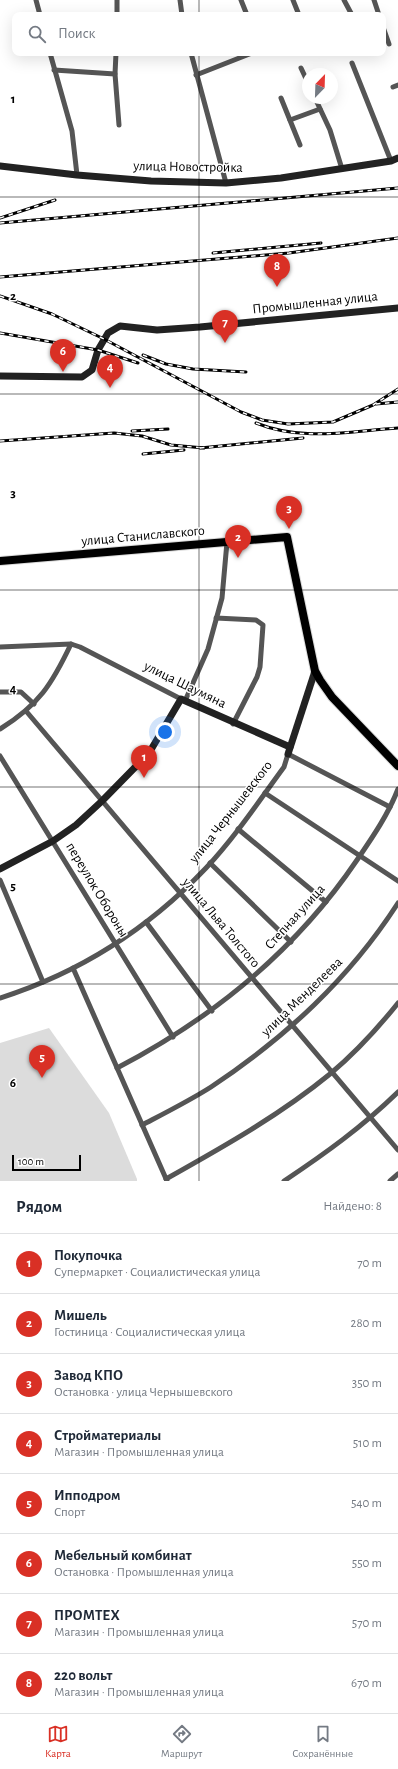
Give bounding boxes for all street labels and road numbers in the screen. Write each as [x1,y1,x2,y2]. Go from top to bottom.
street label: улица Новостройка [132,159,243,175]
street label: Промышленная улица [252,289,379,317]
street label: улица Станиславского [80,524,206,548]
street label: улица Шаумяна [141,659,229,711]
street label: улица Чернышевского [186,758,275,867]
street label: переулок Обороны [63,840,131,940]
street label: улица Льва Толстого [179,875,263,971]
street label: Степная улица [262,881,328,952]
street label: улица Менделеева [258,955,346,1040]

